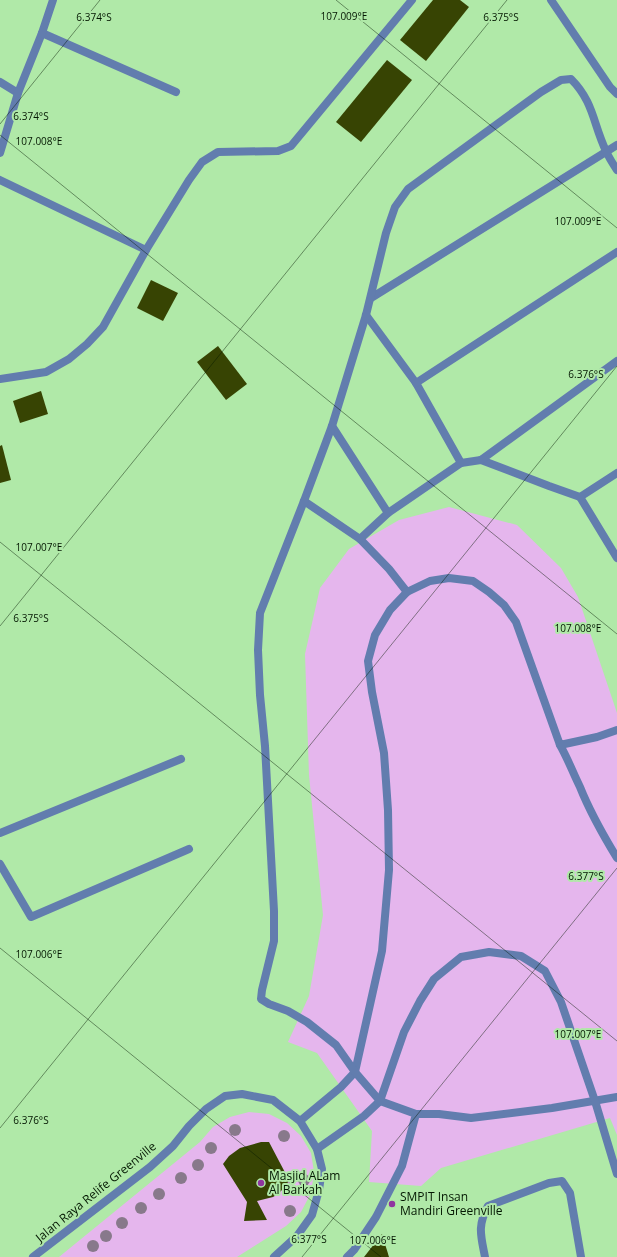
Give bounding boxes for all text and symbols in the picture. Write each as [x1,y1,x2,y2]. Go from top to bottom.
text: 107.009°E [321,9,367,23]
text: 6.374°S [76,10,112,24]
text: 6.375°S [483,10,519,24]
text: 6.374°S [13,109,49,123]
text: 107.008°E [16,134,62,148]
text: 107.009°E [555,214,601,228]
text: 6.376°S [568,367,604,381]
text: 107.007°E [16,540,62,554]
text: 6.375°S [13,611,49,625]
text: 107.008°E [555,621,601,635]
text: 6.377°S [568,869,604,883]
text: 107.006°E [16,947,62,961]
text: 107.007°E [555,1027,601,1041]
text: 6.376°S [13,1113,49,1127]
street label: Jalan Raya Relife Greenville [31,1138,160,1246]
place label: Masjid ALam Al Barkah [269,1167,340,1198]
marker: Masjid ALam Al Barkah [256,1178,266,1188]
place label: SMPIT Insan Mandiri Greenville [400,1188,503,1219]
marker: SMPIT Insan Mandiri Greenville [387,1199,397,1209]
text: 6.377°S [291,1232,327,1246]
text: 107.006°E [350,1233,396,1247]

